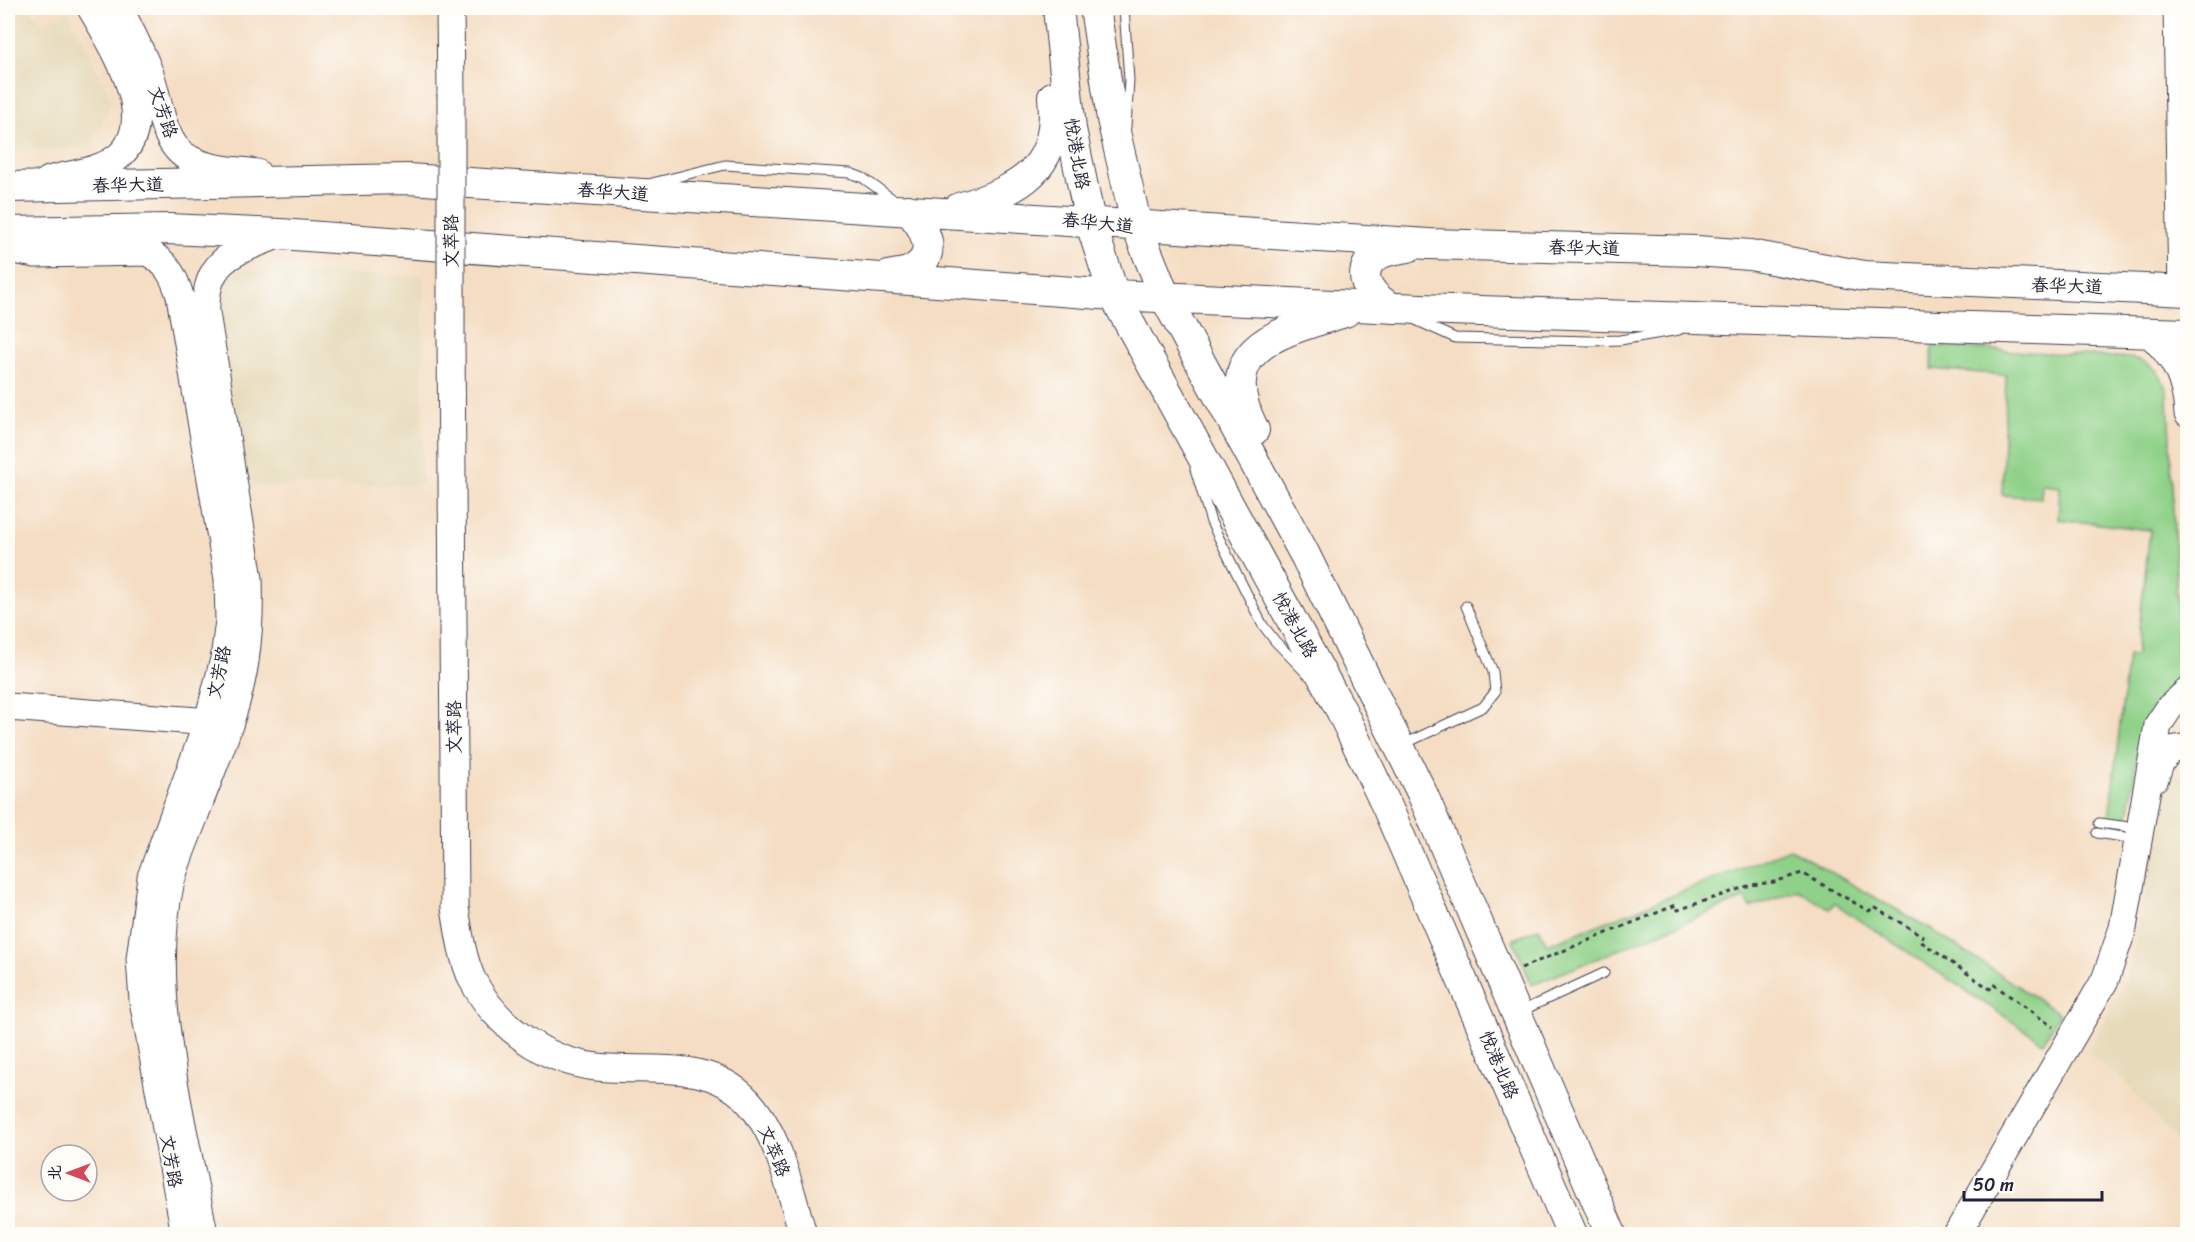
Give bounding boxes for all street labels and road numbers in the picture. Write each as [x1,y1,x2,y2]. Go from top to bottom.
street label: 文芳路 [139,81,187,143]
street label: 悦港北路 [1055,116,1099,192]
street label: 春华大道 [92,168,164,202]
street label: 春华大道 [576,174,650,210]
street label: 春华大道 [1061,203,1135,243]
street label: 文萃路 [435,214,467,268]
street label: 春华大道 [1548,231,1620,265]
street label: 春华大道 [2030,269,2104,303]
street label: 悦港北路 [1264,586,1326,664]
street label: 文芳路 [198,642,240,702]
street label: 文萃路 [438,700,470,754]
street label: 悦港北路 [1470,1026,1528,1104]
street label: 文萃路 [749,1120,799,1182]
street label: 文芳路 [151,1132,191,1190]

